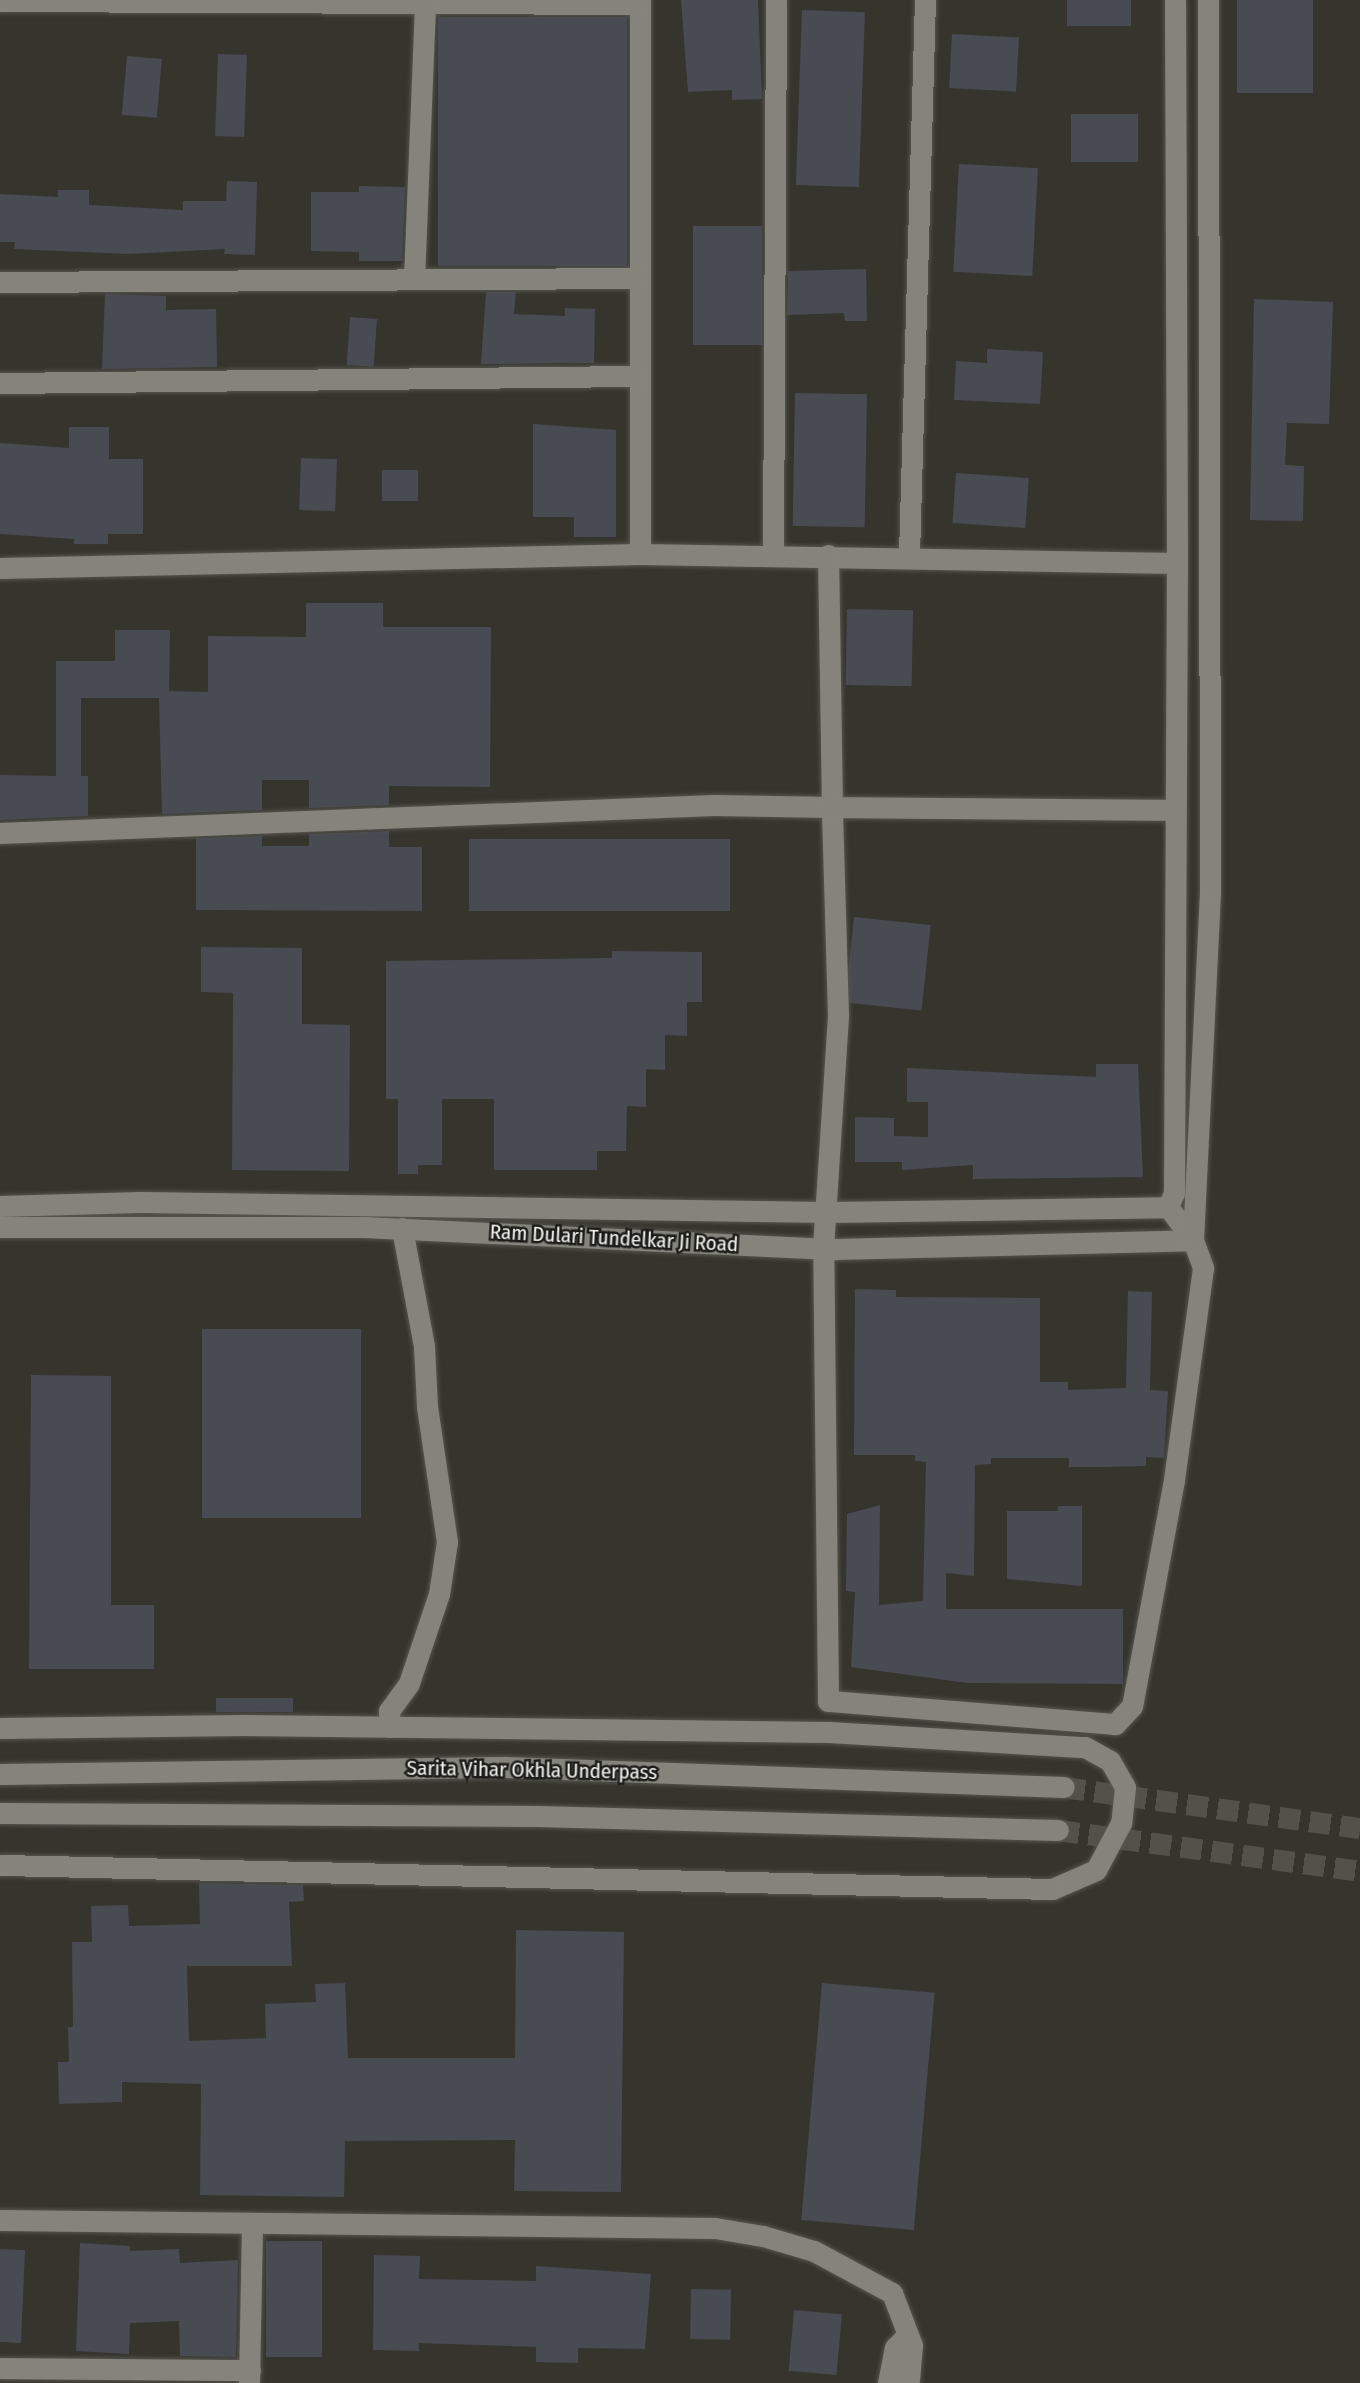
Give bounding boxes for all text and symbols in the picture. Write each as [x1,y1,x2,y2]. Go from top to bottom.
street label: Ram Dulari Tundelkar Ji Road [489,1219,739,1257]
street label: Sarita Vihar Okhla Underpass [406,1755,658,1785]

